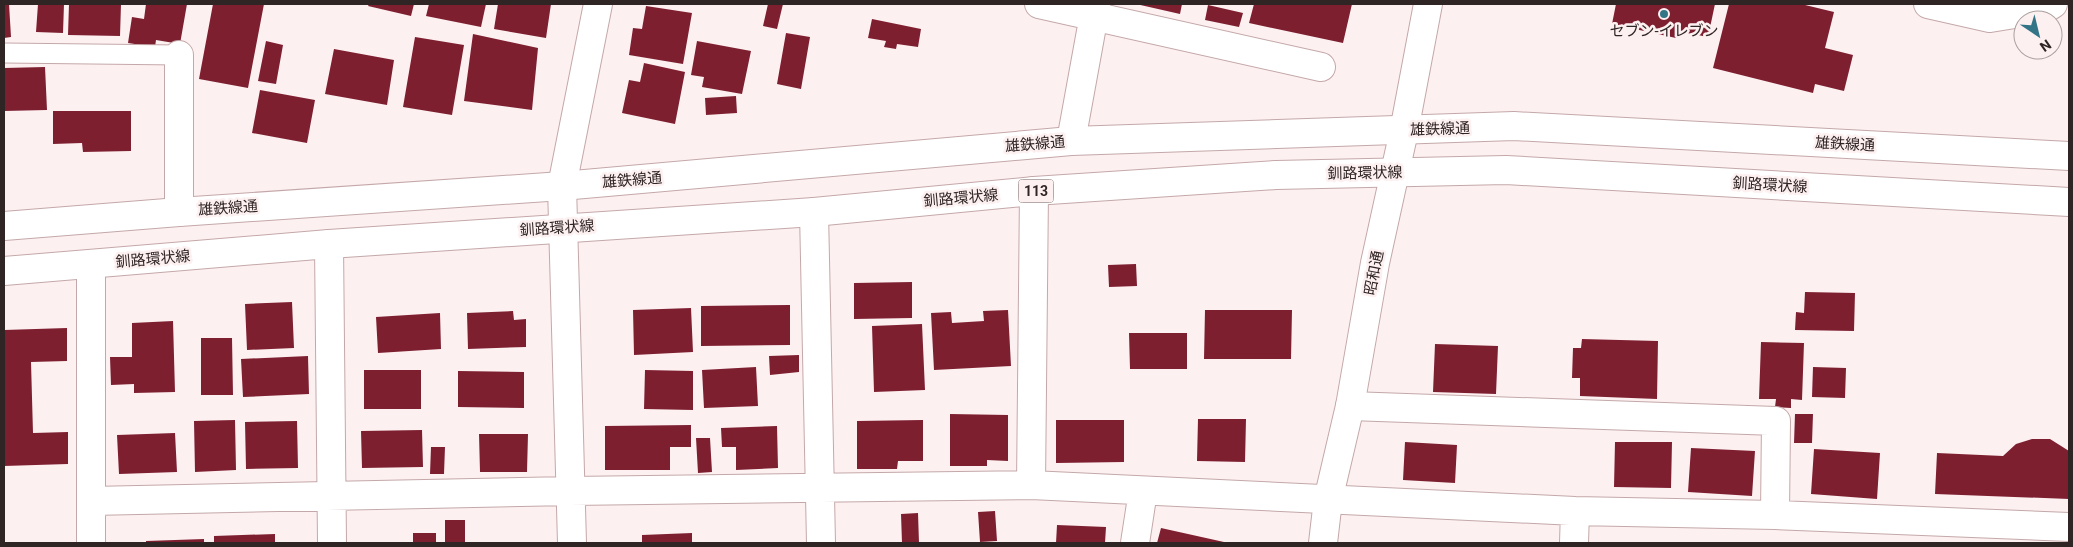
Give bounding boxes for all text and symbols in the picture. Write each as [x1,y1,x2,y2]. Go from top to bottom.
marker: セブン-イレブン [1658,8,1670,20]
north arrow [2013,10,2063,60]
place label: セブン-イレブン [1609,22,1719,40]
text: N [2037,36,2054,55]
street label: 雄鉄線通 [1410,119,1470,139]
street label: 雄鉄線通 [1004,132,1066,156]
street label: 雄鉄線通 [1815,133,1875,155]
street label: 釧路環状線 [1327,163,1403,183]
street label: 雄鉄線通 [601,168,663,192]
street label: 釧路環状線 [1732,174,1808,196]
road number: 113 [1018,180,1054,202]
street label: 釧路環状線 [923,186,999,210]
street label: 雄鉄線通 [197,197,259,219]
street label: 釧路環状線 [519,216,595,240]
street label: 釧路環状線 [115,247,191,271]
street label: 昭和通 [1361,249,1387,297]

